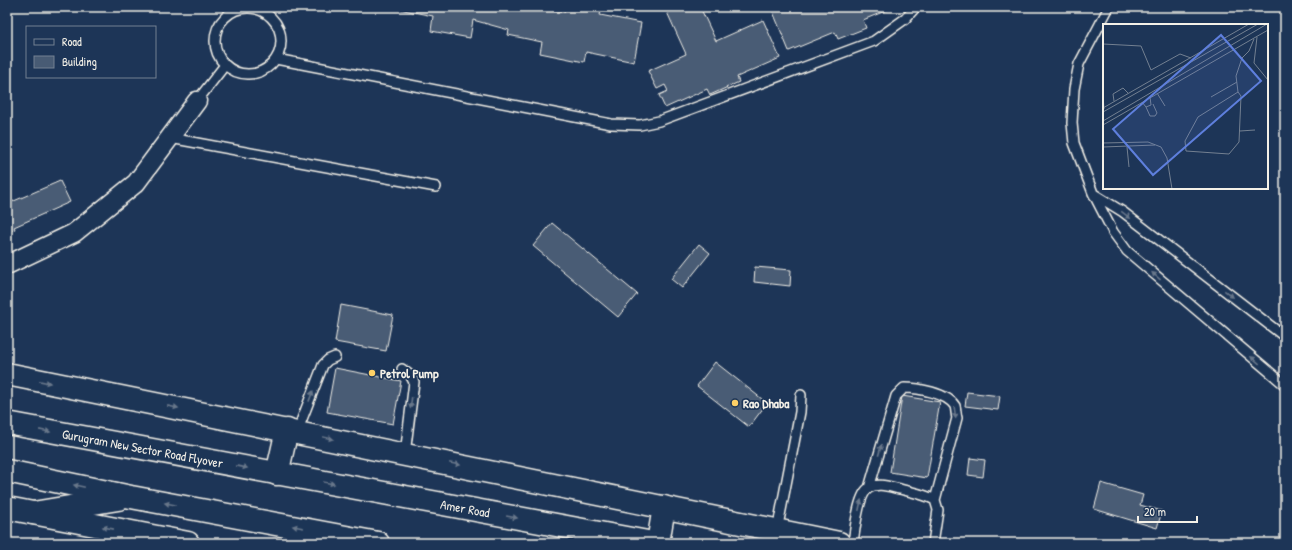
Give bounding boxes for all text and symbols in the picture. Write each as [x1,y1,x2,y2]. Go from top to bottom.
inset map [1103,24,1268,189]
legend [26,26,156,78]
text: Road [62,33,82,50]
text: Building [62,53,97,70]
one-way arrow [1121,210,1131,218]
one-way arrow [1151,271,1161,280]
one-way arrow [1223,290,1234,298]
one-way arrow [1249,356,1260,364]
place label: Petrol Pump [380,364,439,383]
marker: Petrol Pump [367,368,377,378]
one-way arrow [39,379,51,385]
one-way arrow [309,389,315,401]
place label: Rao Dhaba [743,394,790,412]
one-way arrow [408,397,414,409]
marker: Rao Dhaba [730,398,740,408]
one-way arrow [167,405,179,411]
one-way arrow [952,406,958,419]
street label: Gurugram New Sector Road Flyover [61,424,225,472]
one-way arrow [39,428,51,434]
one-way arrow [322,436,334,442]
one-way arrow [877,444,883,456]
one-way arrow [449,462,461,468]
one-way arrow [236,464,248,470]
one-way arrow [323,480,336,486]
one-way arrow [73,483,85,489]
street label: Amer Road [439,495,491,521]
one-way arrow [858,498,864,511]
scale bar [1138,498,1197,524]
one-way arrow [164,501,176,507]
text: 20 m [1144,503,1166,520]
one-way arrow [506,514,518,520]
one-way arrow [102,524,114,530]
one-way arrow [292,524,304,530]

